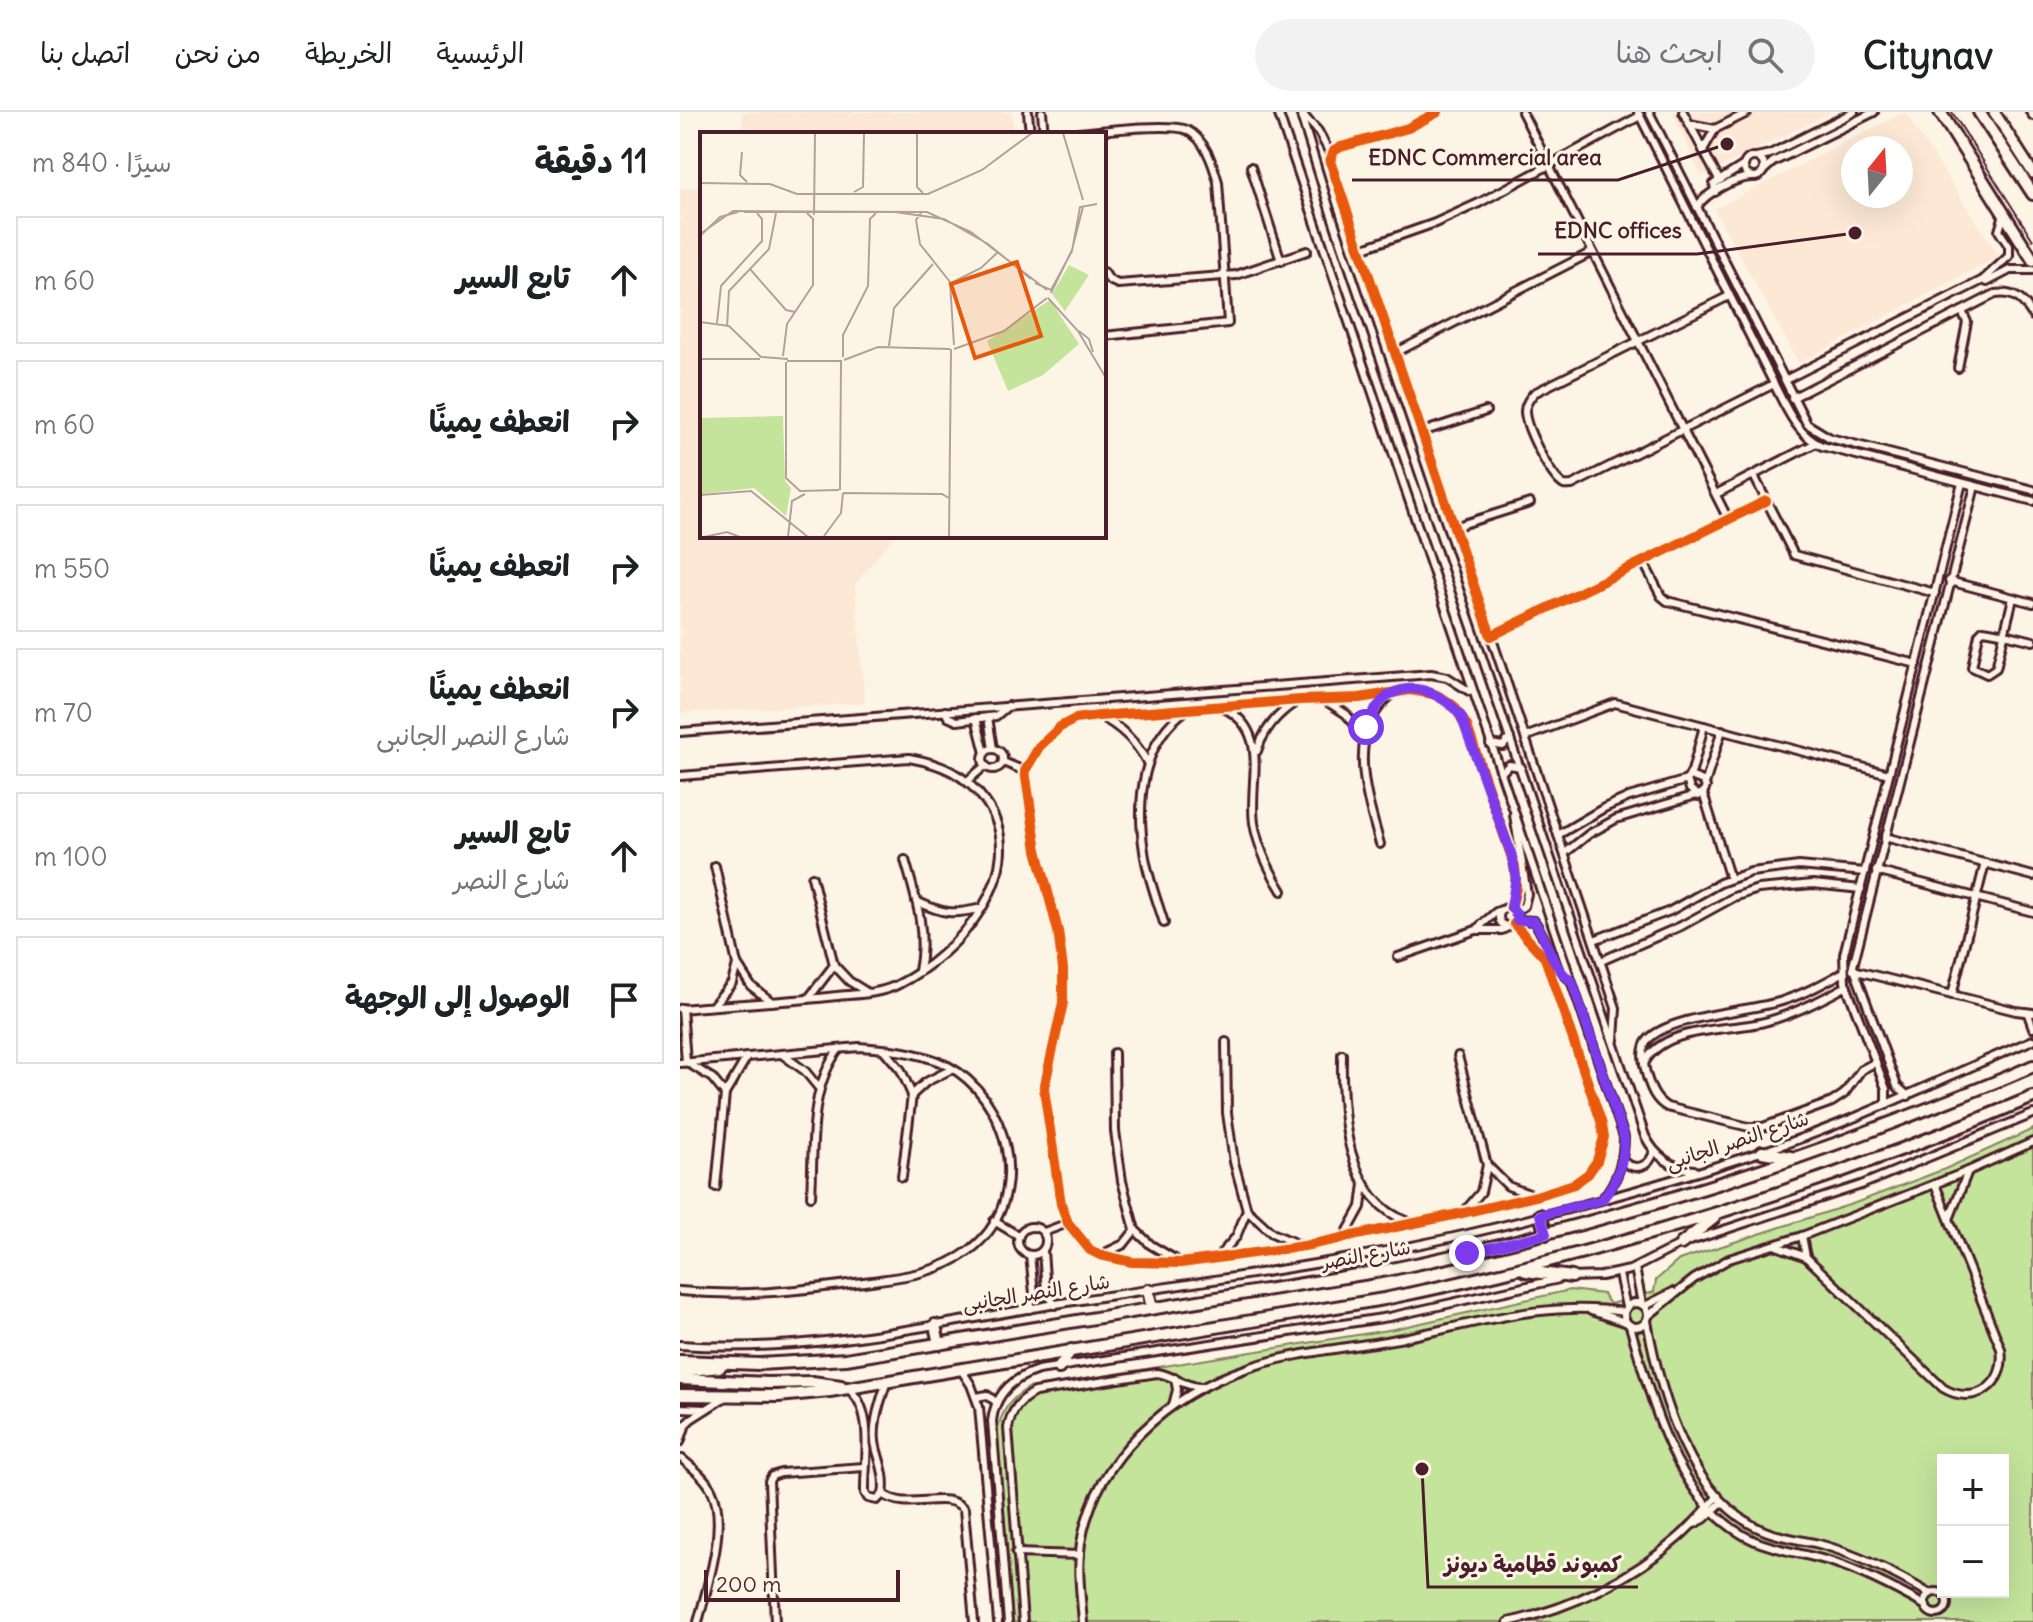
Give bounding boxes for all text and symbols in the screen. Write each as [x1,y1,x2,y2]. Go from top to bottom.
search box [1255,19,1815,91]
text: Citynav [1863,32,1993,79]
text: ابحث هنا [1616,33,1723,71]
icon: search [1743,33,1787,77]
text: اتصل بنا [40,35,130,71]
text: من نحن [174,35,261,71]
text: الخريطة [305,35,392,71]
text: الرئيسية [436,35,524,71]
inset map [700,132,1106,538]
callout: EDNC Commercial area [1352,134,1618,180]
north arrow [1841,136,1913,208]
text: 11 دقيقة [534,139,648,182]
text: EDNC Commercial area [1368,143,1602,171]
text: سيرًا · 840 m [32,146,172,179]
callout: EDNC offices [1538,208,1697,254]
text: EDNC offices [1554,216,1682,244]
text: تابع السير [456,258,570,296]
icon: ahead [602,258,646,302]
text: 60 m [34,264,95,297]
text: انعطف يمينًا [429,402,570,440]
icon: right [602,402,646,446]
text: 60 m [34,408,95,441]
text: انعطف يمينًا [429,546,570,584]
icon: right [602,546,646,590]
text: 550 m [34,552,110,585]
text: انعطف يمينًا [429,669,570,707]
icon: right [602,690,646,734]
text: 70 m [34,696,93,729]
route start [1348,709,1384,745]
text: شارع النصر الجانبى [376,719,570,752]
text: تابع السير [456,813,570,851]
icon: ahead [602,834,646,878]
text: 100 m [34,840,108,873]
text: شارع النصر [453,863,570,896]
text: الوصول إلى الوجهة [345,978,570,1016]
icon: arrive [602,978,646,1022]
street label: شارع النصر الجانبى [1662,1105,1812,1177]
street label: شارع النصر [1318,1234,1413,1276]
route end [1449,1235,1485,1271]
street label: شارع النصر الجانبى [960,1268,1112,1318]
map controls [1937,1454,2009,1598]
button: + [1937,1454,2009,1526]
button: − [1937,1526,2009,1598]
callout: كمبوند قطامية ديونز [1428,1541,1638,1587]
text: كمبوند قطامية ديونز [1442,1550,1622,1579]
scale bar [704,1566,900,1602]
text: 200 m [716,1570,782,1598]

